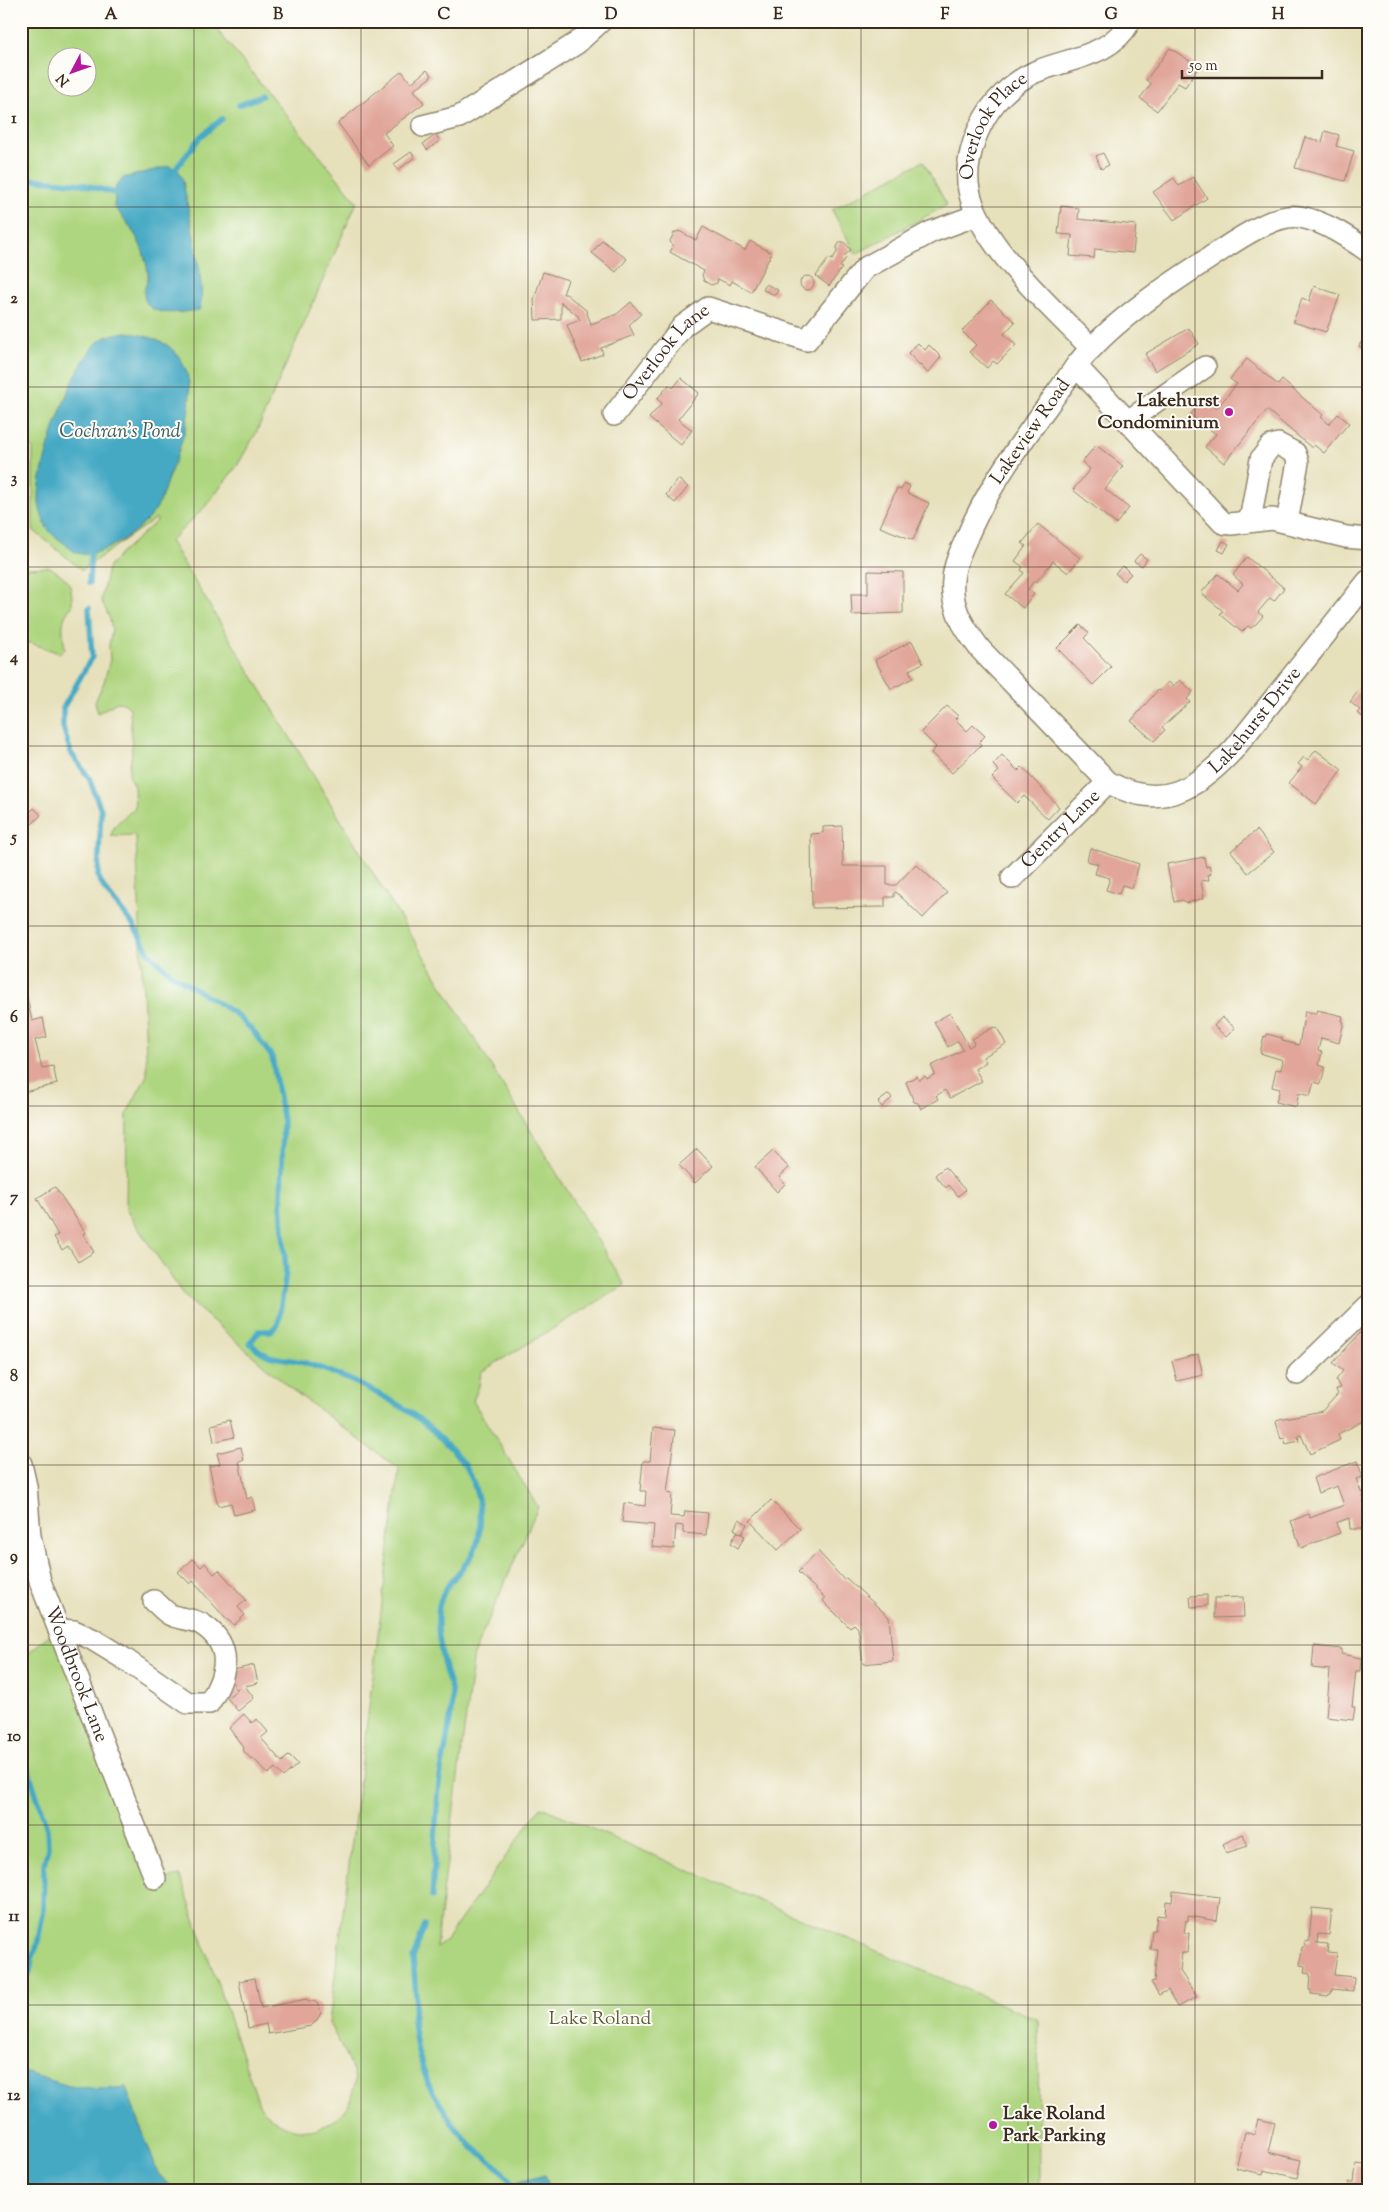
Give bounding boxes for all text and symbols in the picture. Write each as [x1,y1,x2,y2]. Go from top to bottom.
text: A [105,4,118,27]
text: B [273,4,283,27]
text: C [438,4,451,27]
text: D [605,4,618,27]
text: E [773,4,783,27]
text: F [941,4,950,27]
text: G [1104,4,1118,27]
text: H [1272,4,1285,27]
north arrow [48,48,98,98]
scale bar [1182,48,1322,80]
text: 50 m [1188,56,1218,77]
street label: Overlook Place [954,65,1033,181]
text: N [52,68,75,90]
text: 1 [11,108,17,131]
text: 2 [10,288,18,311]
street label: Overlook Lane [616,297,716,407]
street label: Lakeview Road [985,373,1078,490]
place label: Lakehurst Condominium [1098,388,1219,437]
marker: Lakehurst Condominium [1223,406,1235,418]
water label: Cochran's Pond [59,418,181,447]
text: 3 [11,468,18,491]
text: 4 [9,647,18,670]
street label: Lakehurst Drive [1203,661,1308,780]
street label: Gentry Lane [1015,783,1107,875]
text: 5 [9,827,17,850]
text: 6 [10,1007,18,1030]
text: 7 [10,1187,19,1210]
text: 8 [10,1366,18,1389]
text: 9 [10,1546,18,1569]
street label: Woodbrook Lane [38,1603,115,1746]
text: 10 [7,1726,21,1749]
text: 11 [9,1906,20,1929]
park label: Lake Roland [549,2006,651,2033]
text: 12 [8,2085,21,2108]
place label: Lake Roland Park Parking [1003,2101,1106,2150]
marker: Lake Roland Park Parking [987,2119,999,2131]

